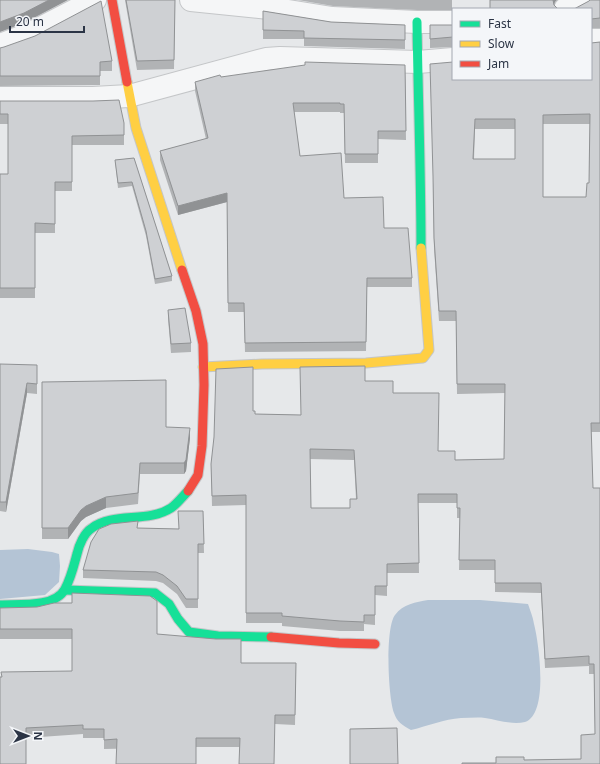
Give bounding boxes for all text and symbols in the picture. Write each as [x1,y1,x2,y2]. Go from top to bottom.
scale bar [10,8,84,34]
legend [452,8,592,80]
text: 20 m [16,13,44,30]
text: Fast [488,15,512,32]
text: Slow [488,35,515,52]
text: Jam [487,55,509,72]
north arrow [8,716,48,756]
text: N [31,732,46,740]

